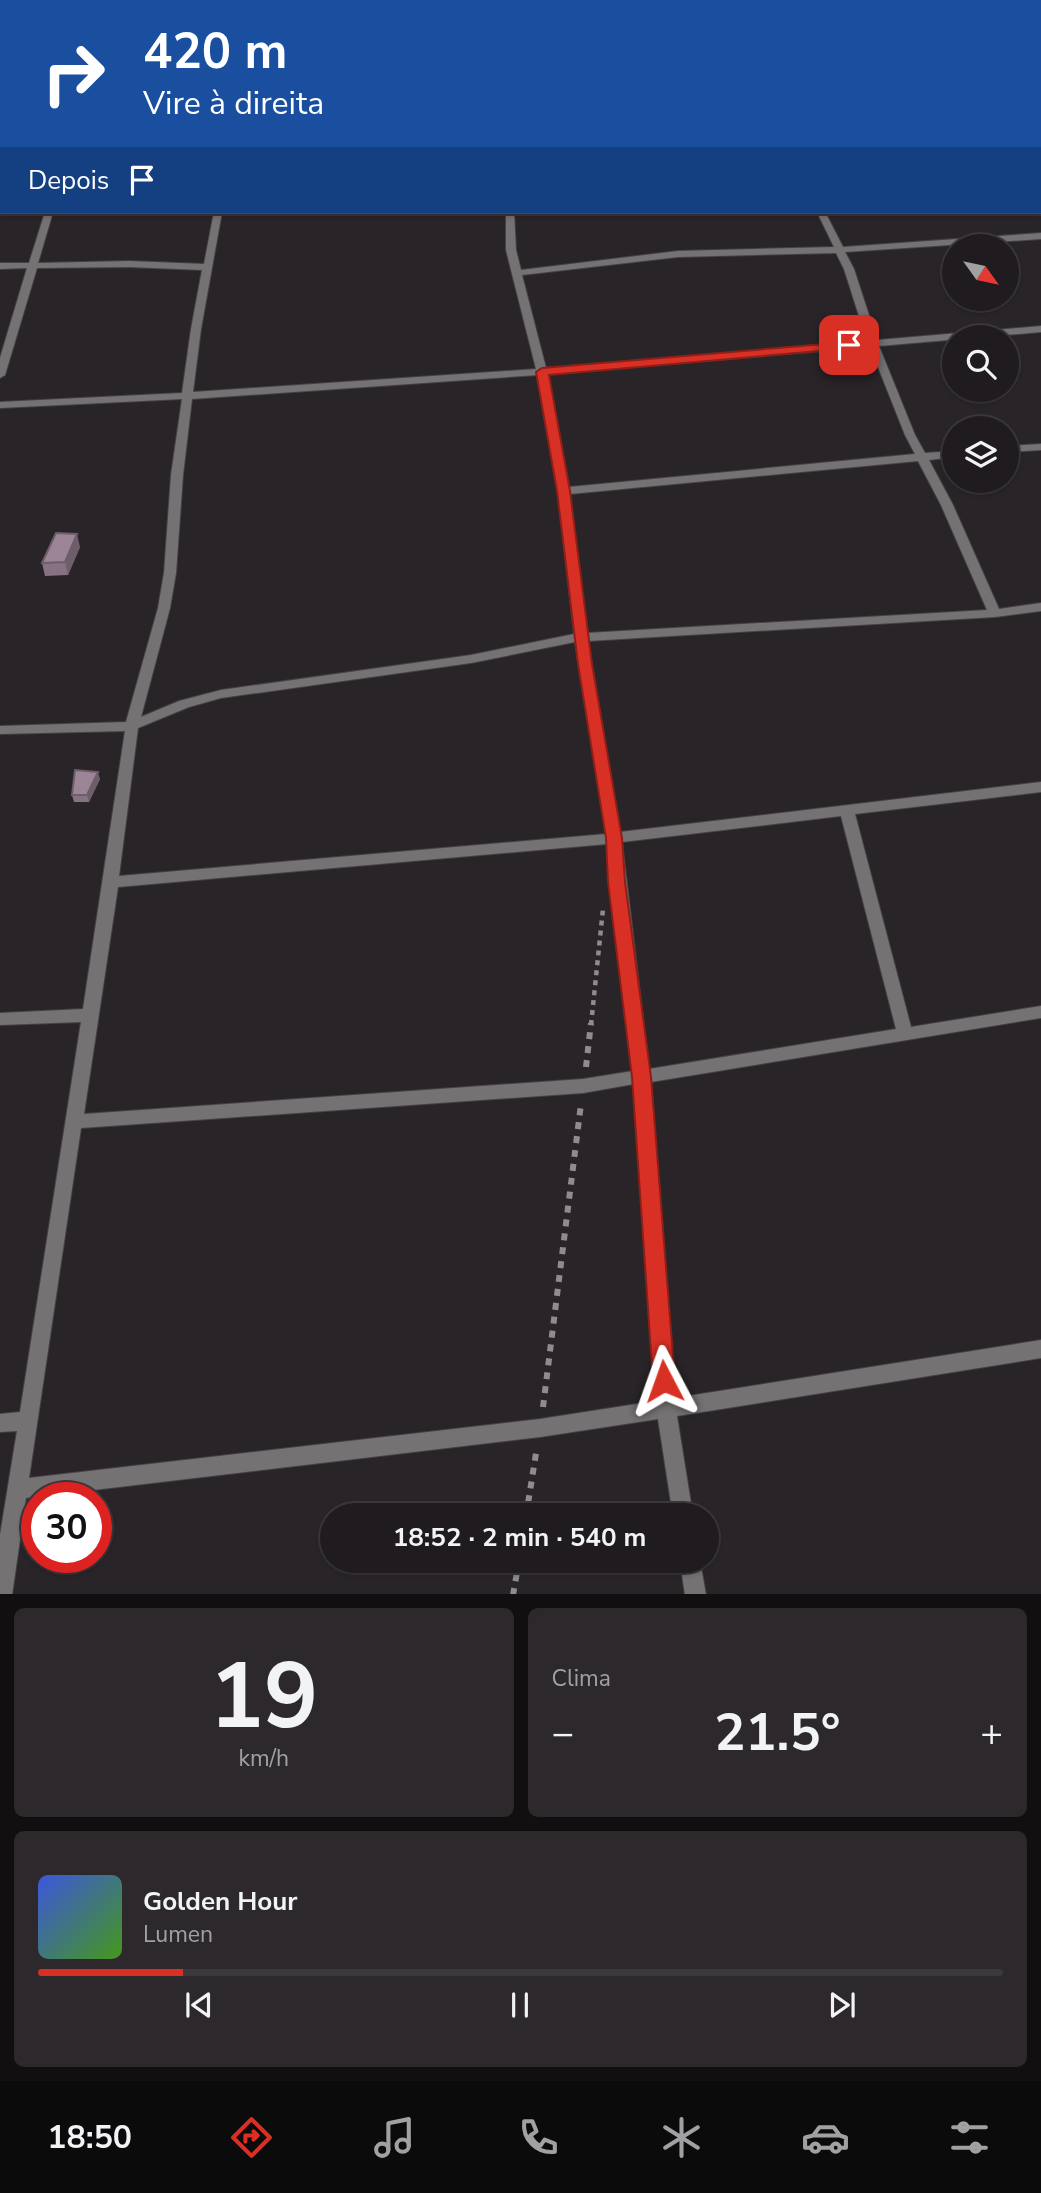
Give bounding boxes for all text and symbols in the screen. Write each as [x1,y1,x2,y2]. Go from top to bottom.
text: 420 m [143,18,287,85]
icon: right [28,28,119,119]
text: Vire à direita [143,82,324,125]
icon: arrive [123,161,161,199]
text: Depois [28,163,109,198]
north arrow [942,234,1018,312]
map controls [942,234,1019,493]
pin [819,315,879,375]
button: search [942,325,1019,402]
icon: arrive [830,326,868,364]
button: layers [942,416,1019,493]
position arrow [627,1344,701,1418]
speed limit sign: 30 [21,1482,112,1573]
text: 18:52 · 2 min · 540 m [393,1520,646,1555]
text: 19 [209,1635,318,1759]
text: Clima [552,1663,611,1694]
text: 21.5° [714,1697,840,1768]
text: − [552,1708,574,1759]
text: + [980,1708,1003,1759]
text: km/h [238,1743,289,1774]
text: Golden Hour [143,1884,298,1919]
text: Lumen [143,1919,213,1950]
icon: previous [180,1986,218,2024]
icon: pause [501,1986,539,2024]
icon: next [823,1986,861,2024]
icon: directions [227,2113,276,2162]
icon: music [370,2113,419,2162]
icon: phone [514,2113,563,2162]
icon: climate [657,2113,706,2162]
icon: car [801,2113,850,2162]
icon: filters [945,2113,994,2162]
text: 18:50 [47,2116,132,2159]

